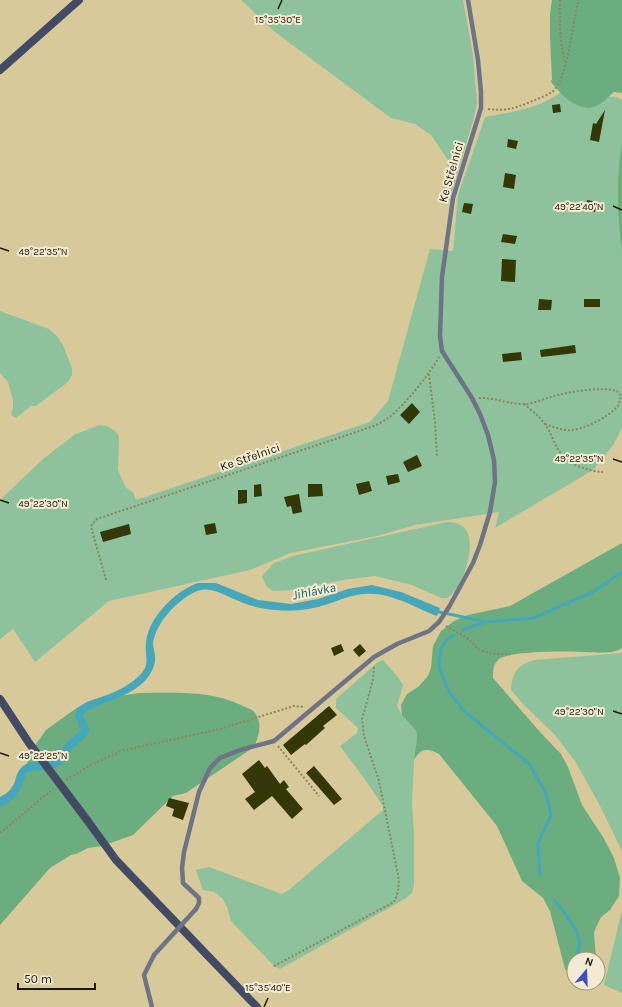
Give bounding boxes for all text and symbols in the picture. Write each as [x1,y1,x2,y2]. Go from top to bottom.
text: 15°35'30"E [255,14,301,26]
street label: Ke Střelnici [436,140,466,204]
text: 49°22'40"N [554,201,604,213]
text: 49°22'35"N [18,246,68,258]
street label: Ke Střelnici [218,440,282,474]
text: 49°22'35"N [554,453,604,465]
text: 49°22'30"N [18,498,68,510]
water label: Jihlávka [291,579,338,603]
text: 49°22'30"N [554,706,604,718]
text: 49°22'25"N [18,750,68,762]
north arrow [566,951,606,991]
text: N [583,955,595,969]
scale bar [18,965,95,991]
text: 50 m [24,972,52,986]
text: 15°35'40"E [245,982,291,994]

